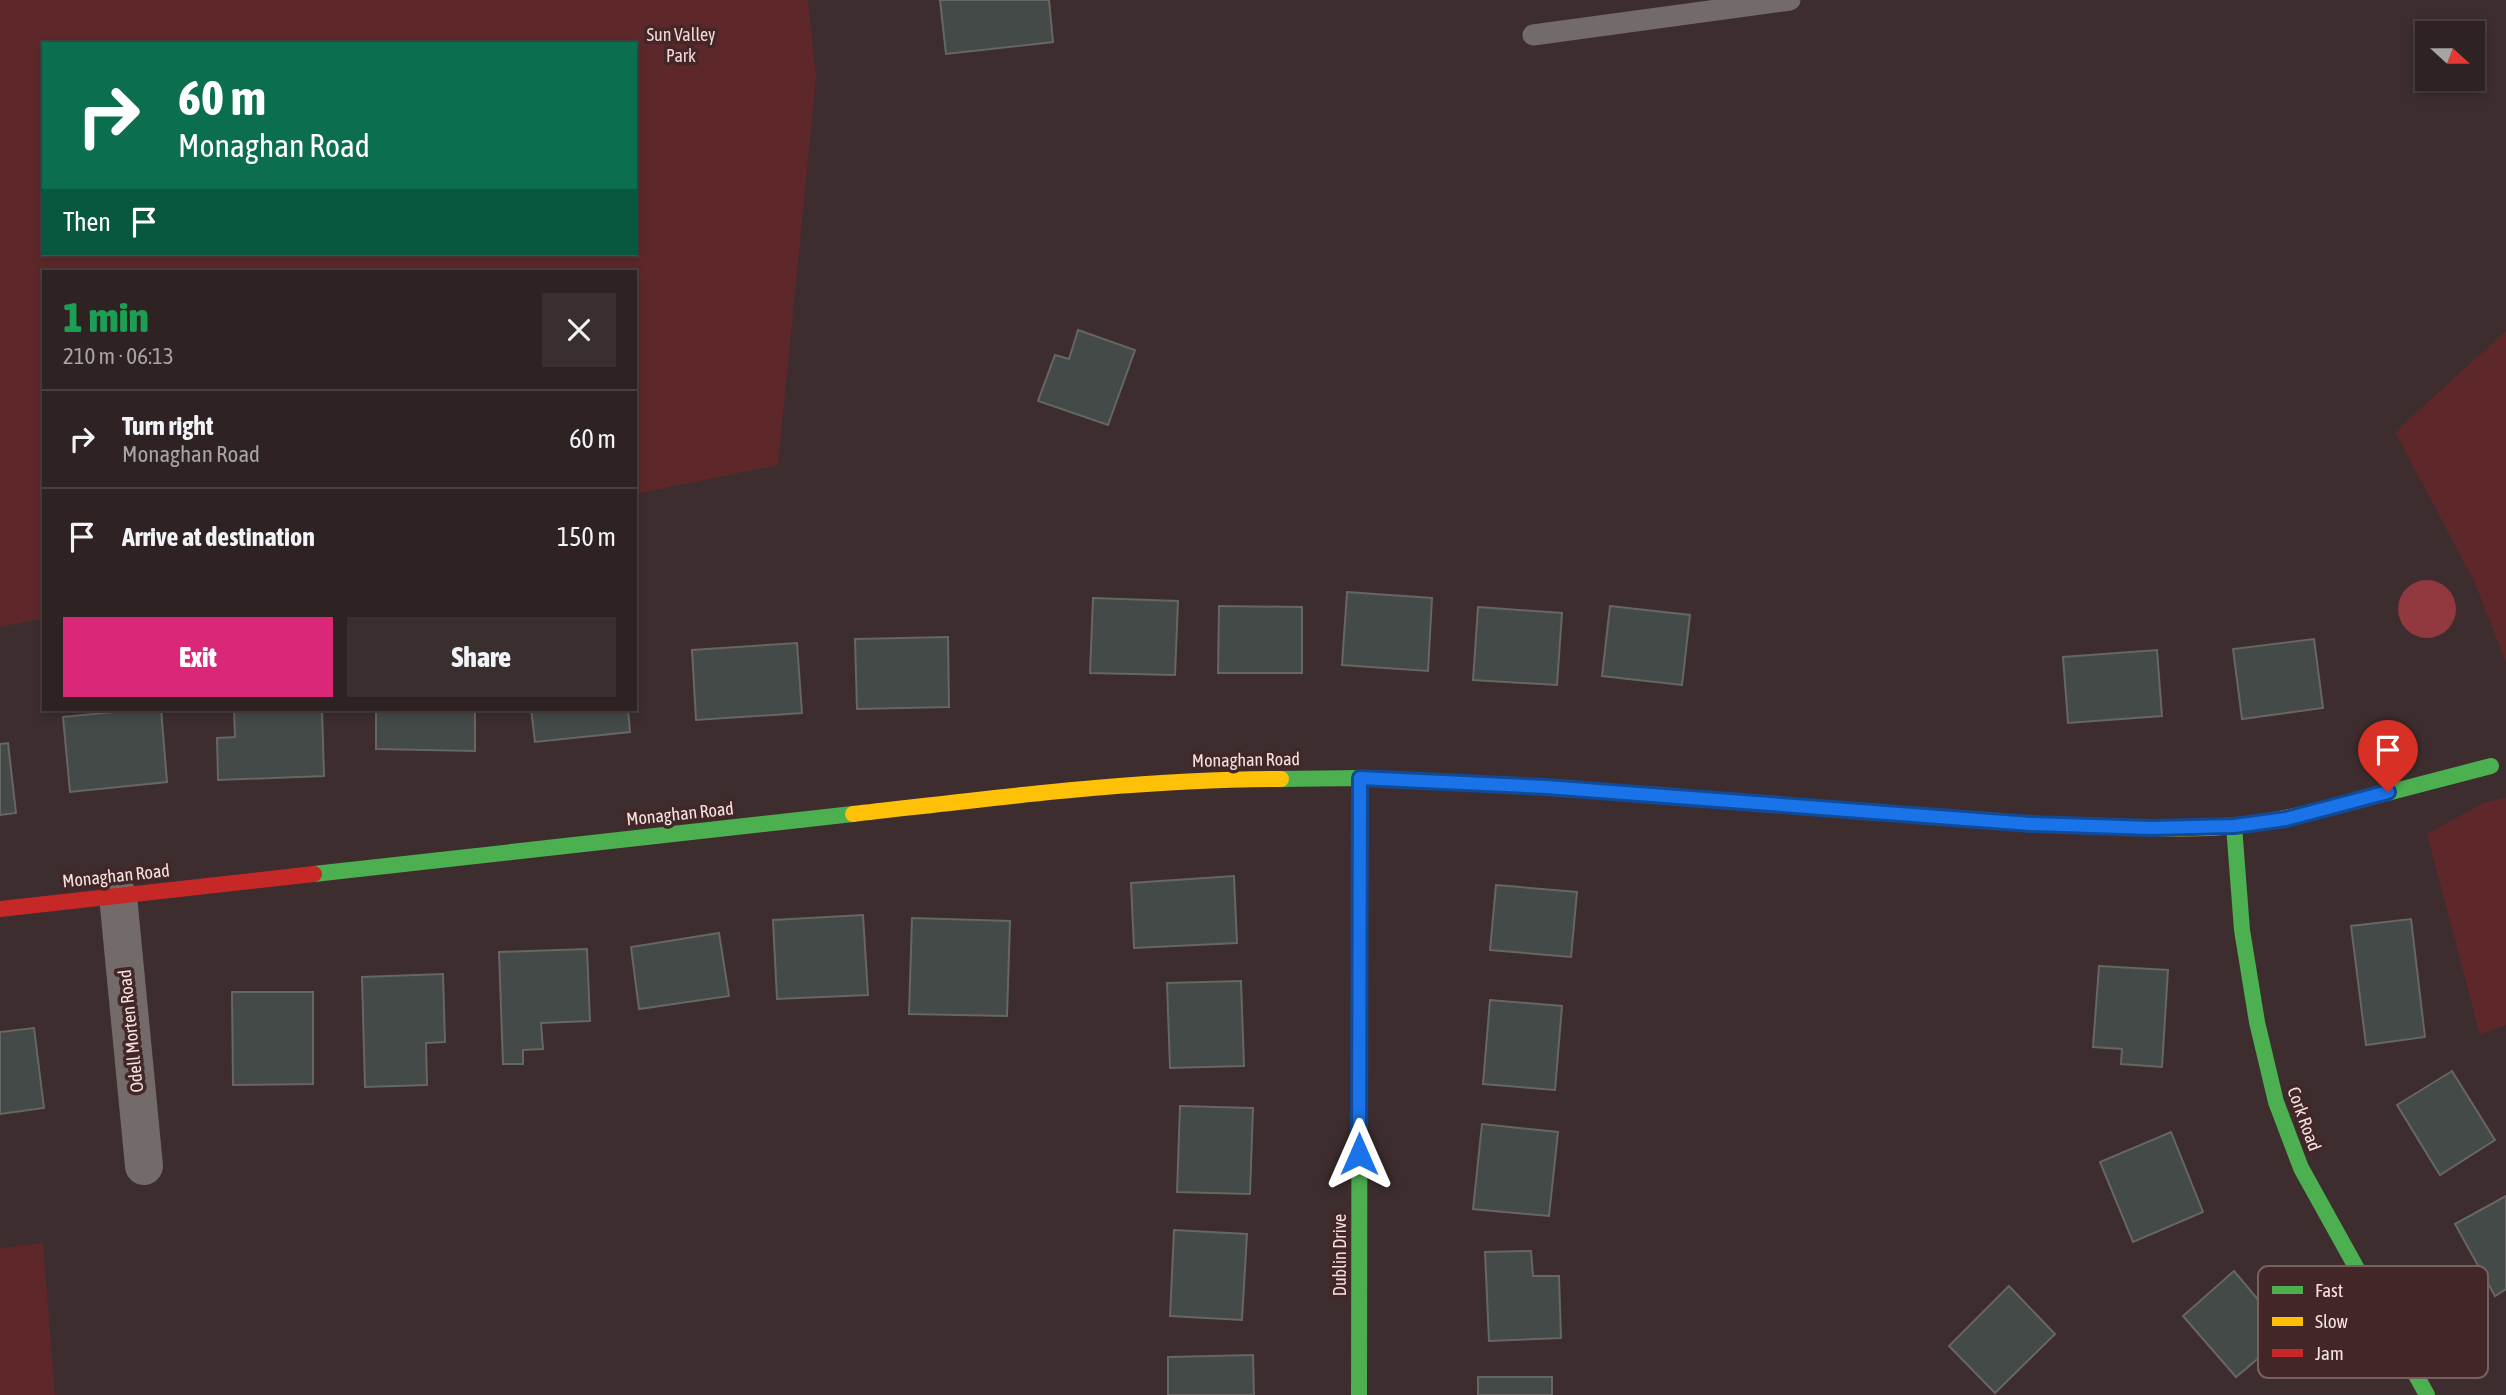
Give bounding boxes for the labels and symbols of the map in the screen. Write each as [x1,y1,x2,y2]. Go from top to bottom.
north arrow [2415,21,2485,91]
park label: Sun Valley Park [647,24,715,66]
pin [2358,720,2418,792]
street label: Monaghan Road [1192,748,1300,771]
street label: Monaghan Road [625,797,735,830]
street label: Monaghan Road [61,859,171,892]
street label: Odell Morten Road [114,968,147,1094]
street label: Cork Road [2283,1084,2326,1154]
position arrow [1322,1117,1396,1191]
street label: Dublin Drive [1329,1214,1350,1296]
legend [2258,1266,2488,1378]
text: Fast [2315,1279,2343,1301]
text: Slow [2315,1310,2349,1332]
text: Jam [2315,1342,2344,1364]

